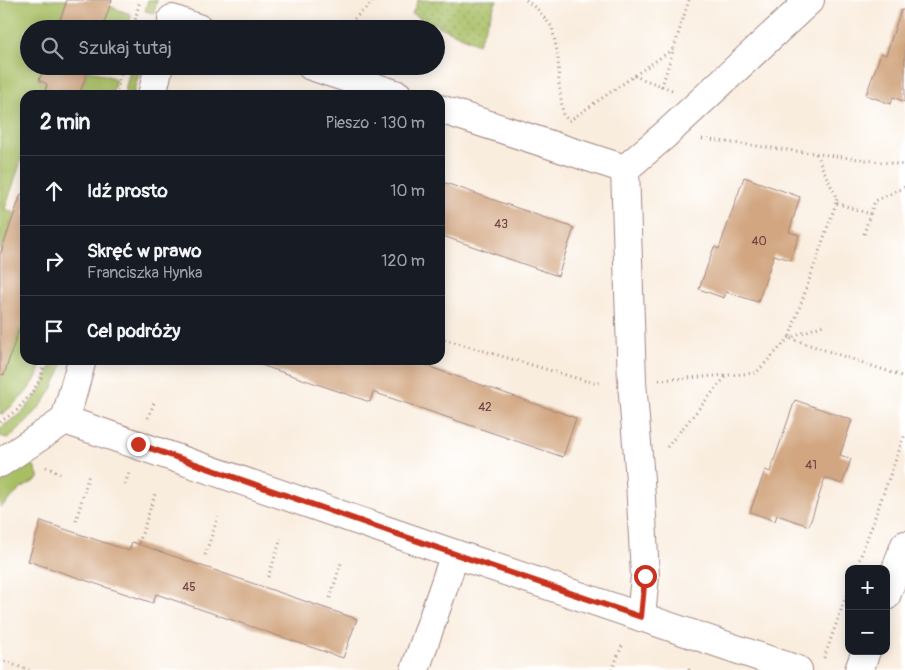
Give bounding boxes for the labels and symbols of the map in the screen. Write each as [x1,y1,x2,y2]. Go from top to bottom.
house number: 43 [494,217,508,232]
house number: 40 [751,234,767,249]
house number: 42 [478,400,492,415]
route end [127,433,150,456]
house number: 41 [805,458,817,473]
route start [634,565,657,588]
house number: 45 [182,580,196,595]

